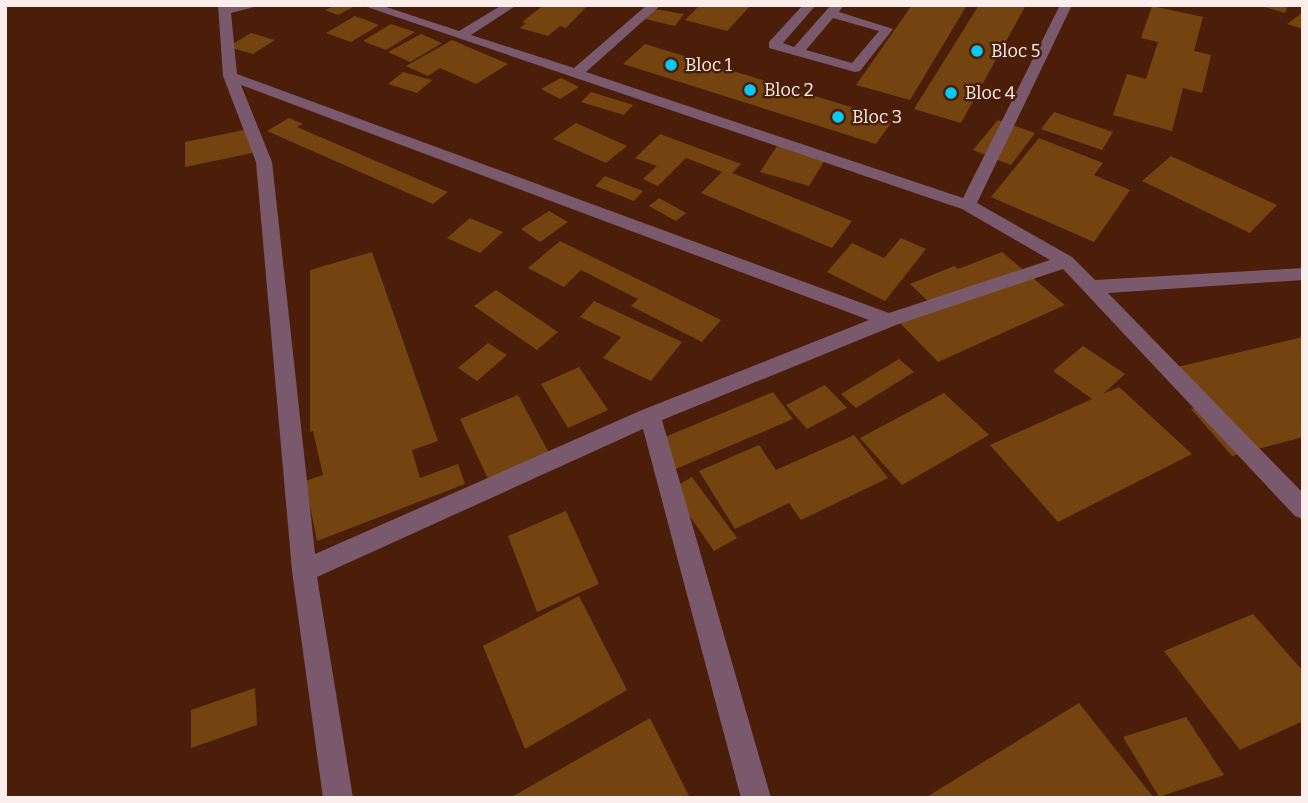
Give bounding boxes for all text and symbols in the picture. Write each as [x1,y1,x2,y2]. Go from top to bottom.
place label: Bloc 5 [991,40,1040,62]
marker: Bloc 5 [969,43,985,59]
place label: Bloc 1 [685,54,733,76]
marker: Bloc 1 [663,57,679,73]
place label: Bloc 2 [764,79,814,101]
marker: Bloc 2 [742,82,758,98]
place label: Bloc 4 [965,82,1016,104]
marker: Bloc 4 [943,85,959,101]
place label: Bloc 3 [852,106,902,128]
marker: Bloc 3 [830,109,846,125]

